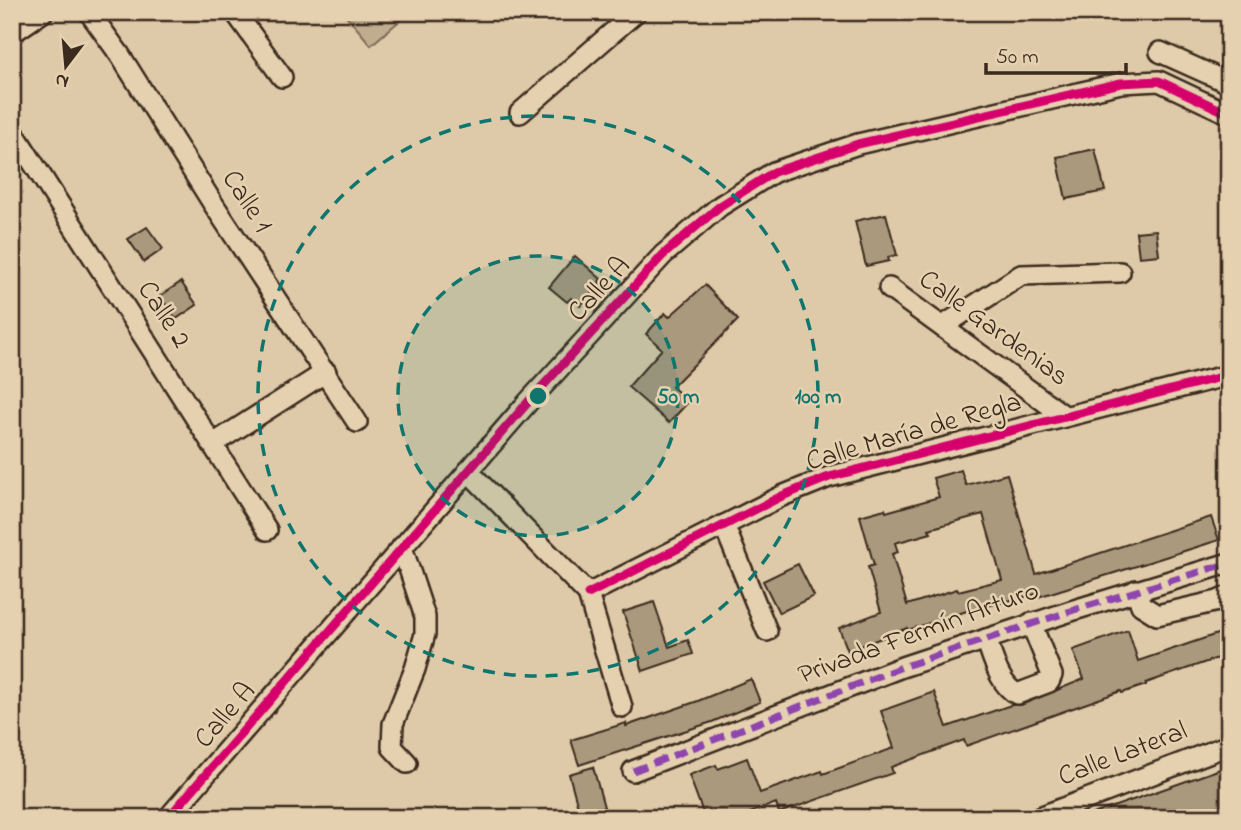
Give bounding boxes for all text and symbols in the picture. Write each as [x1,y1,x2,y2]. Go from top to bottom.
north arrow [32,32,102,102]
scale bar [986,32,1126,76]
text: 50 m [996,43,1039,73]
text: N [52,65,72,95]
street label: Calle 1 [210,162,282,242]
street label: Calle A [559,248,641,332]
street label: Calle Gardenias [909,260,1077,398]
street label: Calle 2 [126,273,200,357]
text: 50 m [657,383,699,413]
text: 100 m [795,383,841,413]
street label: Calle María de Regla [802,383,1026,483]
centre of rings [526,384,550,408]
street label: Privada Fermín Arturo [793,571,1045,697]
street label: Calle A [185,674,267,758]
street label: Calle Lateral [1052,712,1194,798]

